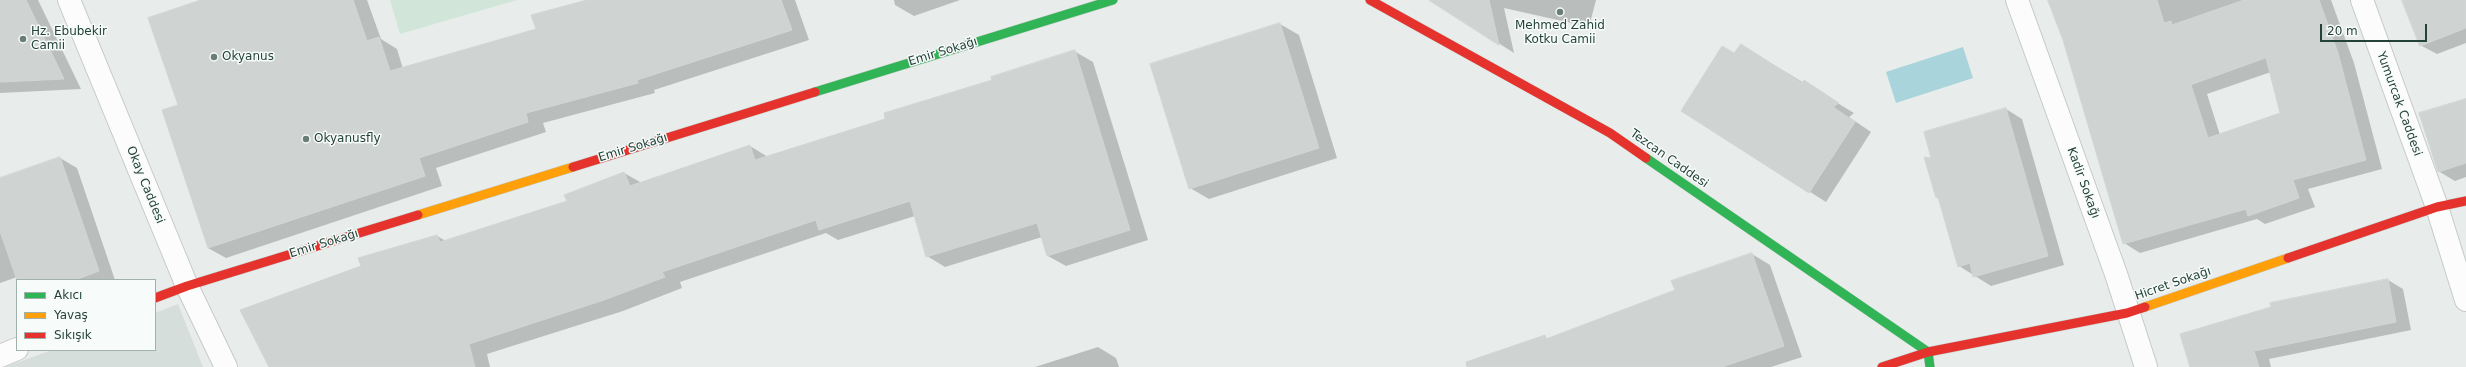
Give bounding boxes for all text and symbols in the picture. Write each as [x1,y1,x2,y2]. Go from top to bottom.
marker: Mehmed Zahid Kotku Camii [1555,7,1565,17]
scale bar [2322,16,2429,42]
place label: Mehmed Zahid Kotku Camii [1515,19,1605,47]
text: 20 m [2327,24,2358,38]
place label: Hz. Ebubekir Camii [31,25,107,53]
marker: Hz. Ebubekir Camii [18,34,28,44]
street label: Emir Sokağı [907,35,979,69]
place label: Okyanus [222,50,274,64]
street label: Yumurcak Caddesi [2373,50,2425,158]
marker: Okyanus [209,52,219,62]
street label: Tezcan Caddesi [1627,127,1711,191]
street label: Emir Sokağı [597,131,669,165]
place label: Okyanusfly [314,132,381,146]
marker: Okyanusfly [301,134,311,144]
street label: Okay Caddesi [123,144,167,226]
street label: Kadir Sokağı [2063,145,2103,221]
street label: Emir Sokağı [288,227,360,261]
street label: Hicret Sokağı [2133,264,2213,304]
legend [16,279,156,351]
text: Akıcı [54,288,82,302]
text: Yavaş [54,308,88,322]
text: Sıkışık [54,328,92,342]

